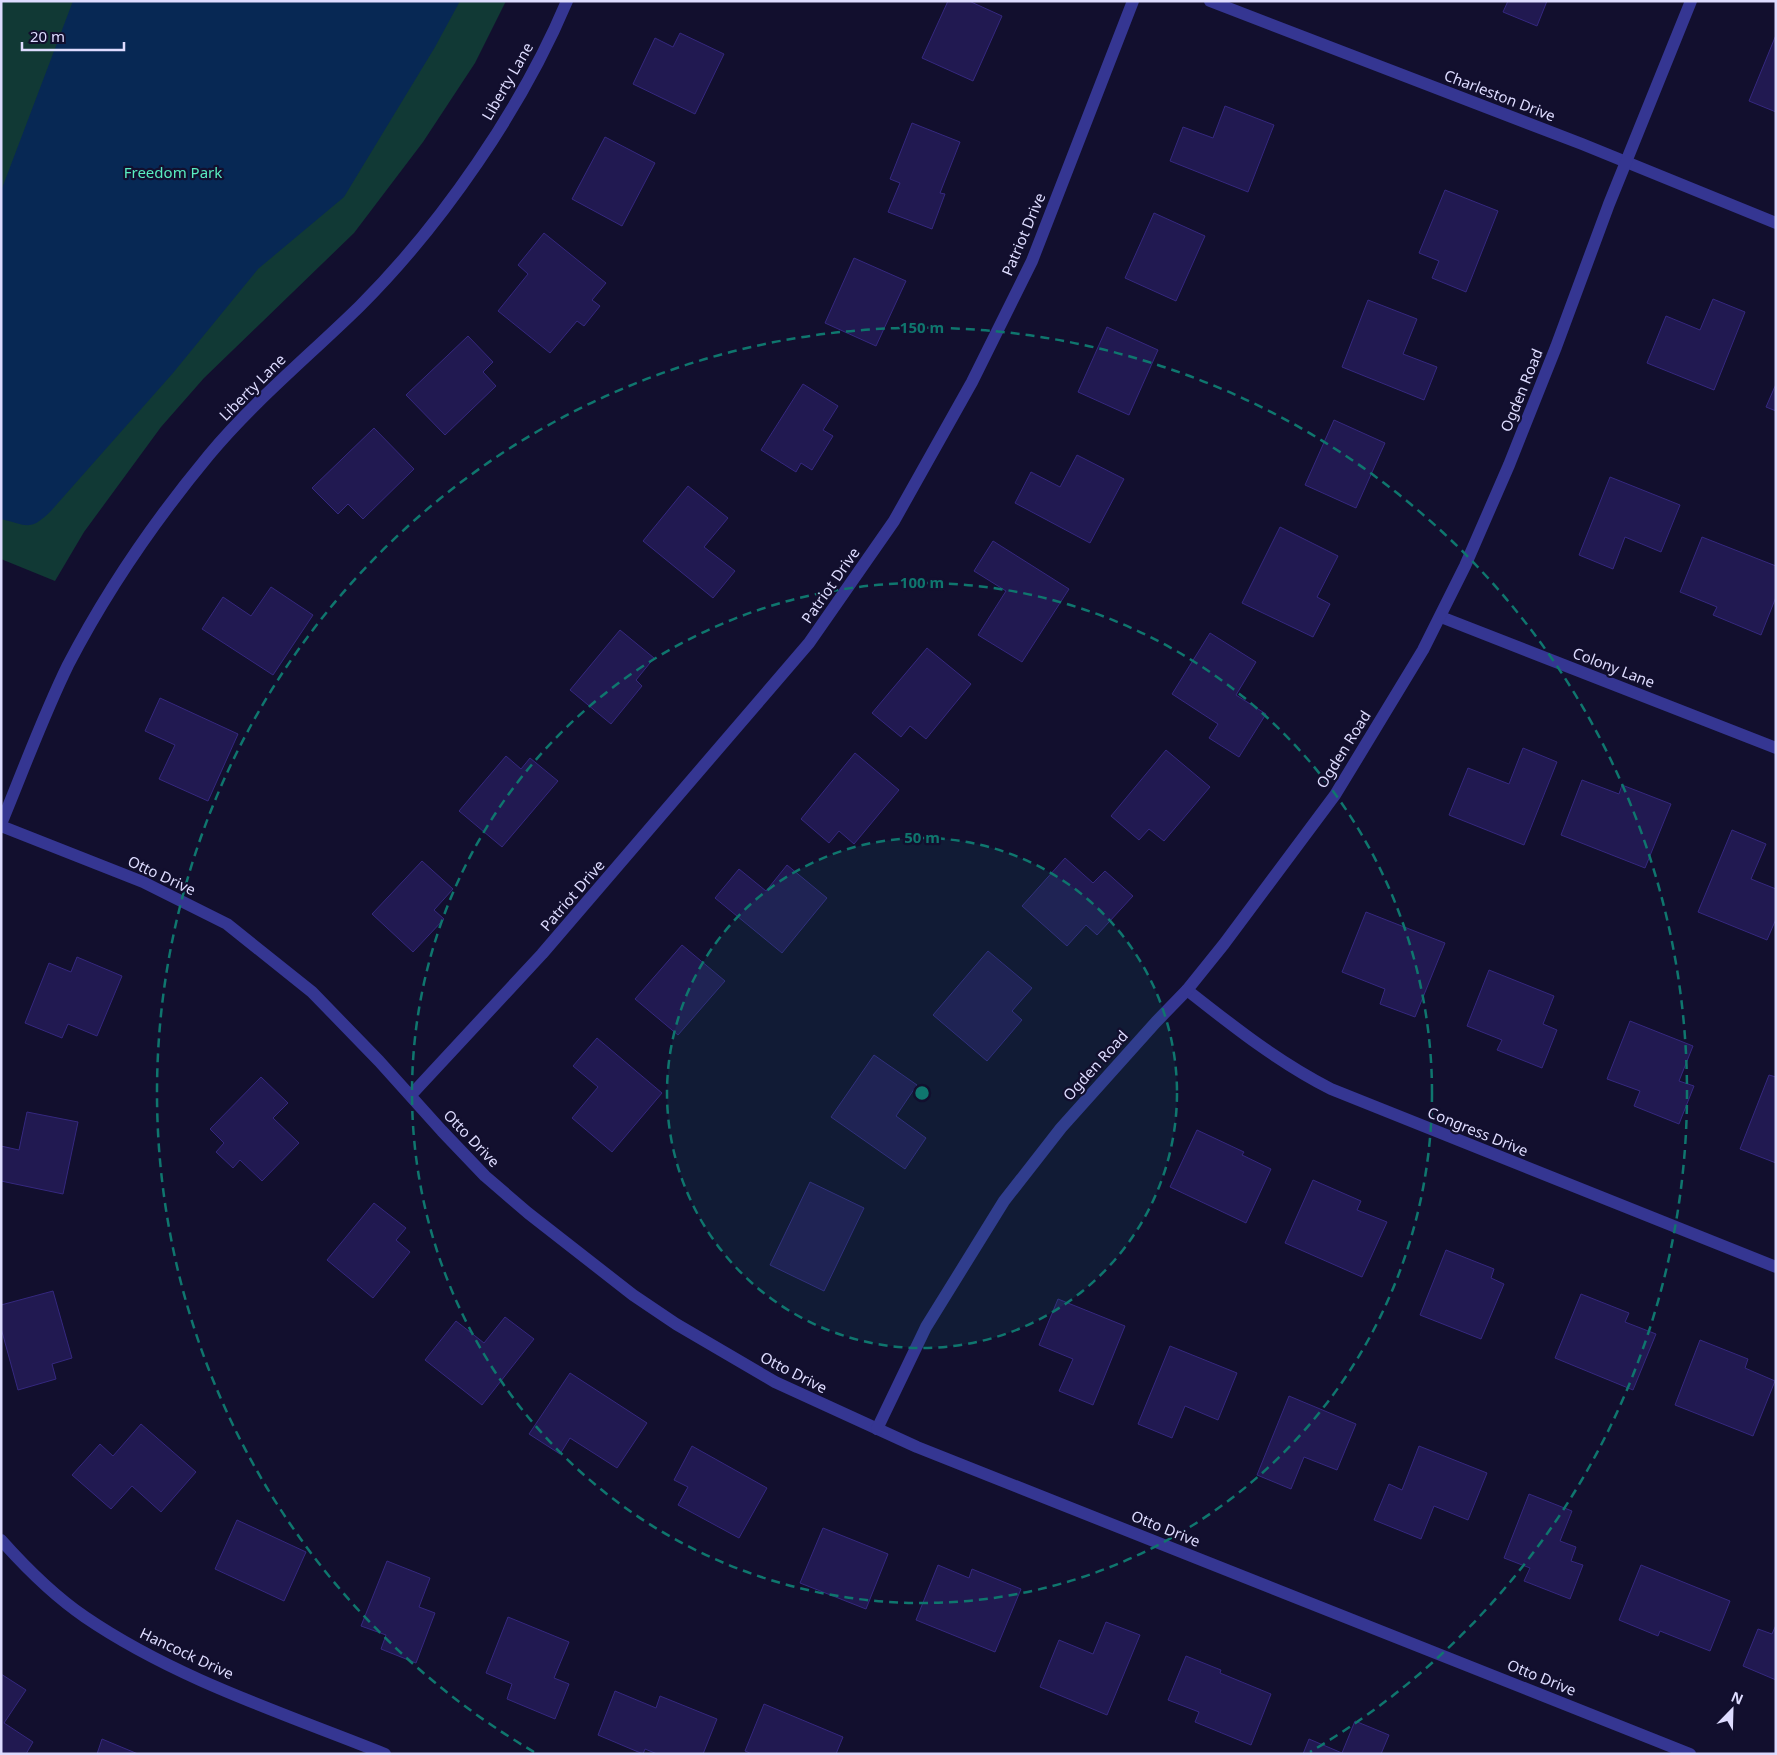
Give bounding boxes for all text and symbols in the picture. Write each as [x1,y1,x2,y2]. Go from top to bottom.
scale bar [22,20,125,52]
text: 20 m [30,26,65,46]
street label: Liberty Lane [477,39,537,123]
street label: Charleston Drive [1442,65,1558,125]
park label: Freedom Park [124,162,222,182]
street label: Patriot Drive [997,189,1049,279]
text: 150 m [900,317,944,337]
street label: Ogden Road [1495,346,1547,434]
street label: Liberty Lane [214,349,290,425]
street label: Patriot Drive [796,543,864,627]
text: 100 m [900,572,944,592]
street label: Colony Lane [1570,642,1658,692]
street label: Ogden Road [1311,706,1375,792]
text: 50 m [904,827,940,847]
street label: Otto Drive [125,851,199,899]
street label: Patriot Drive [535,855,609,935]
street label: Ogden Road [1058,1026,1132,1104]
centre of rings [913,1084,931,1102]
street label: Congress Drive [1425,1102,1531,1160]
street label: Otto Drive [440,1105,504,1171]
street label: Otto Drive [757,1347,831,1397]
street label: Otto Drive [1129,1505,1203,1551]
street label: Hancock Drive [137,1623,237,1683]
street label: Otto Drive [1505,1654,1579,1700]
north arrow [1707,1685,1757,1735]
text: N [1728,1687,1746,1709]

